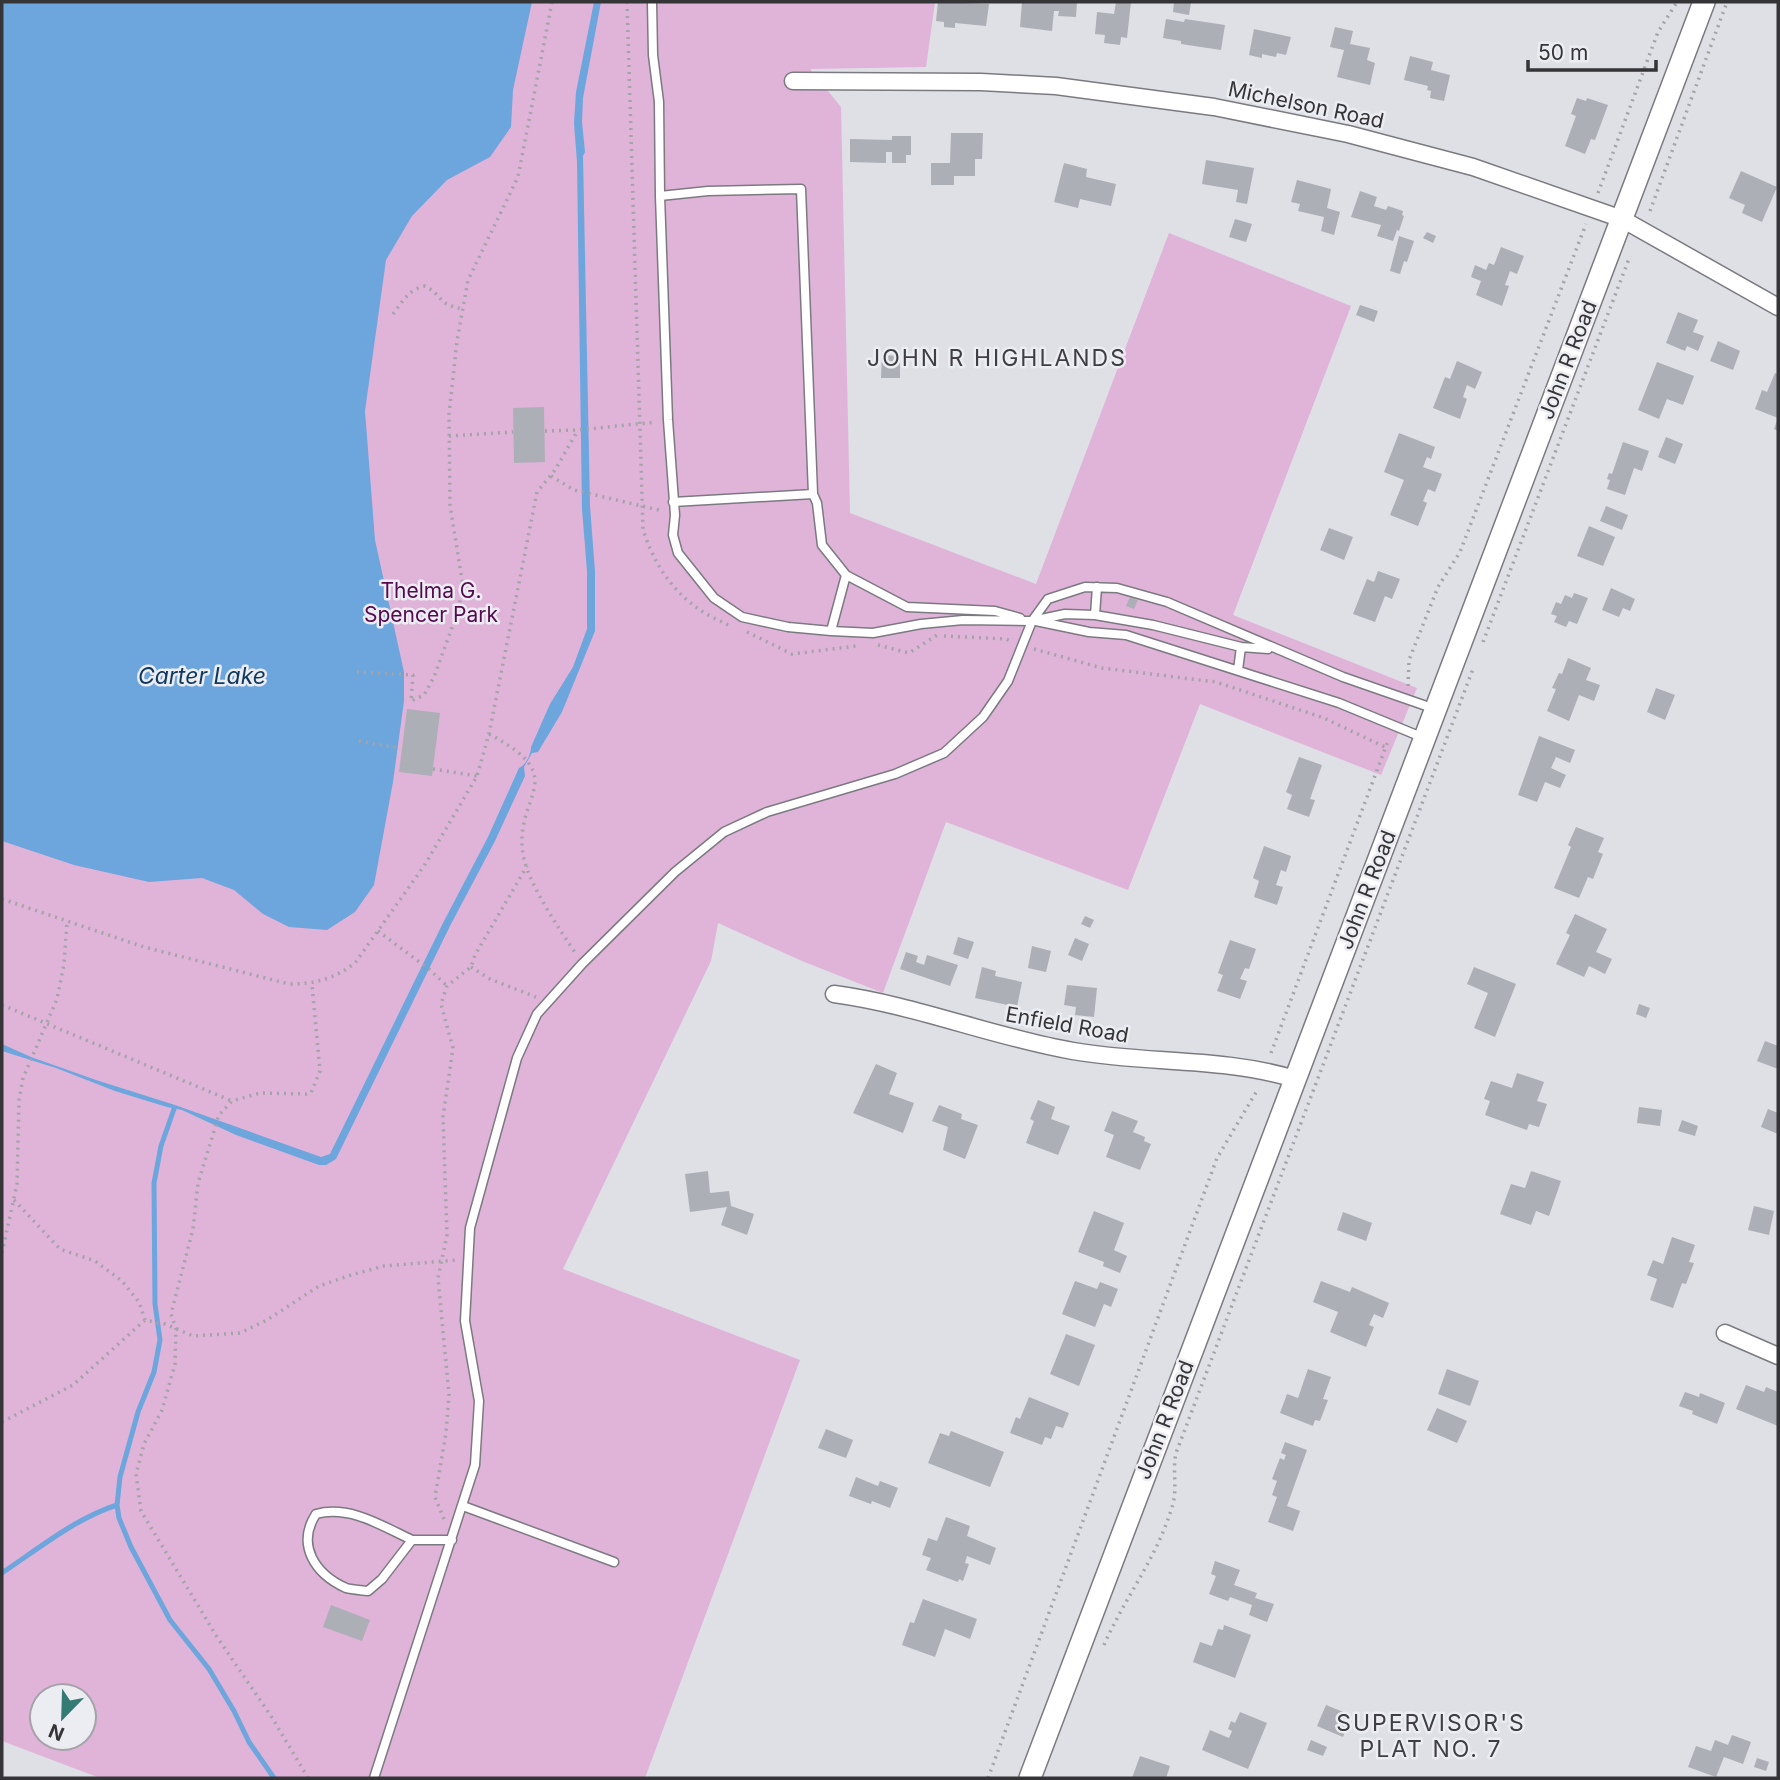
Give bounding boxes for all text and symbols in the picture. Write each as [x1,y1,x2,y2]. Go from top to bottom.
scale bar [1528,28,1656,72]
text: 50 m [1538,40,1588,65]
street label: Michelson Road [1226,76,1386,133]
street label: John R Road [1533,297,1602,423]
district label: JOHN R HIGHLANDS [867,344,1127,372]
park label: Thelma G. Spencer Park [364,578,498,627]
water label: Carter Lake [138,662,266,690]
street label: John R Road [1332,827,1401,953]
street label: Enfield Road [1004,1001,1131,1048]
street label: John R Road [1130,1357,1199,1483]
north arrow [28,1682,98,1752]
district label: SUPERVISOR'S PLAT NO. 7 [1336,1709,1526,1763]
text: N [45,1719,68,1746]

